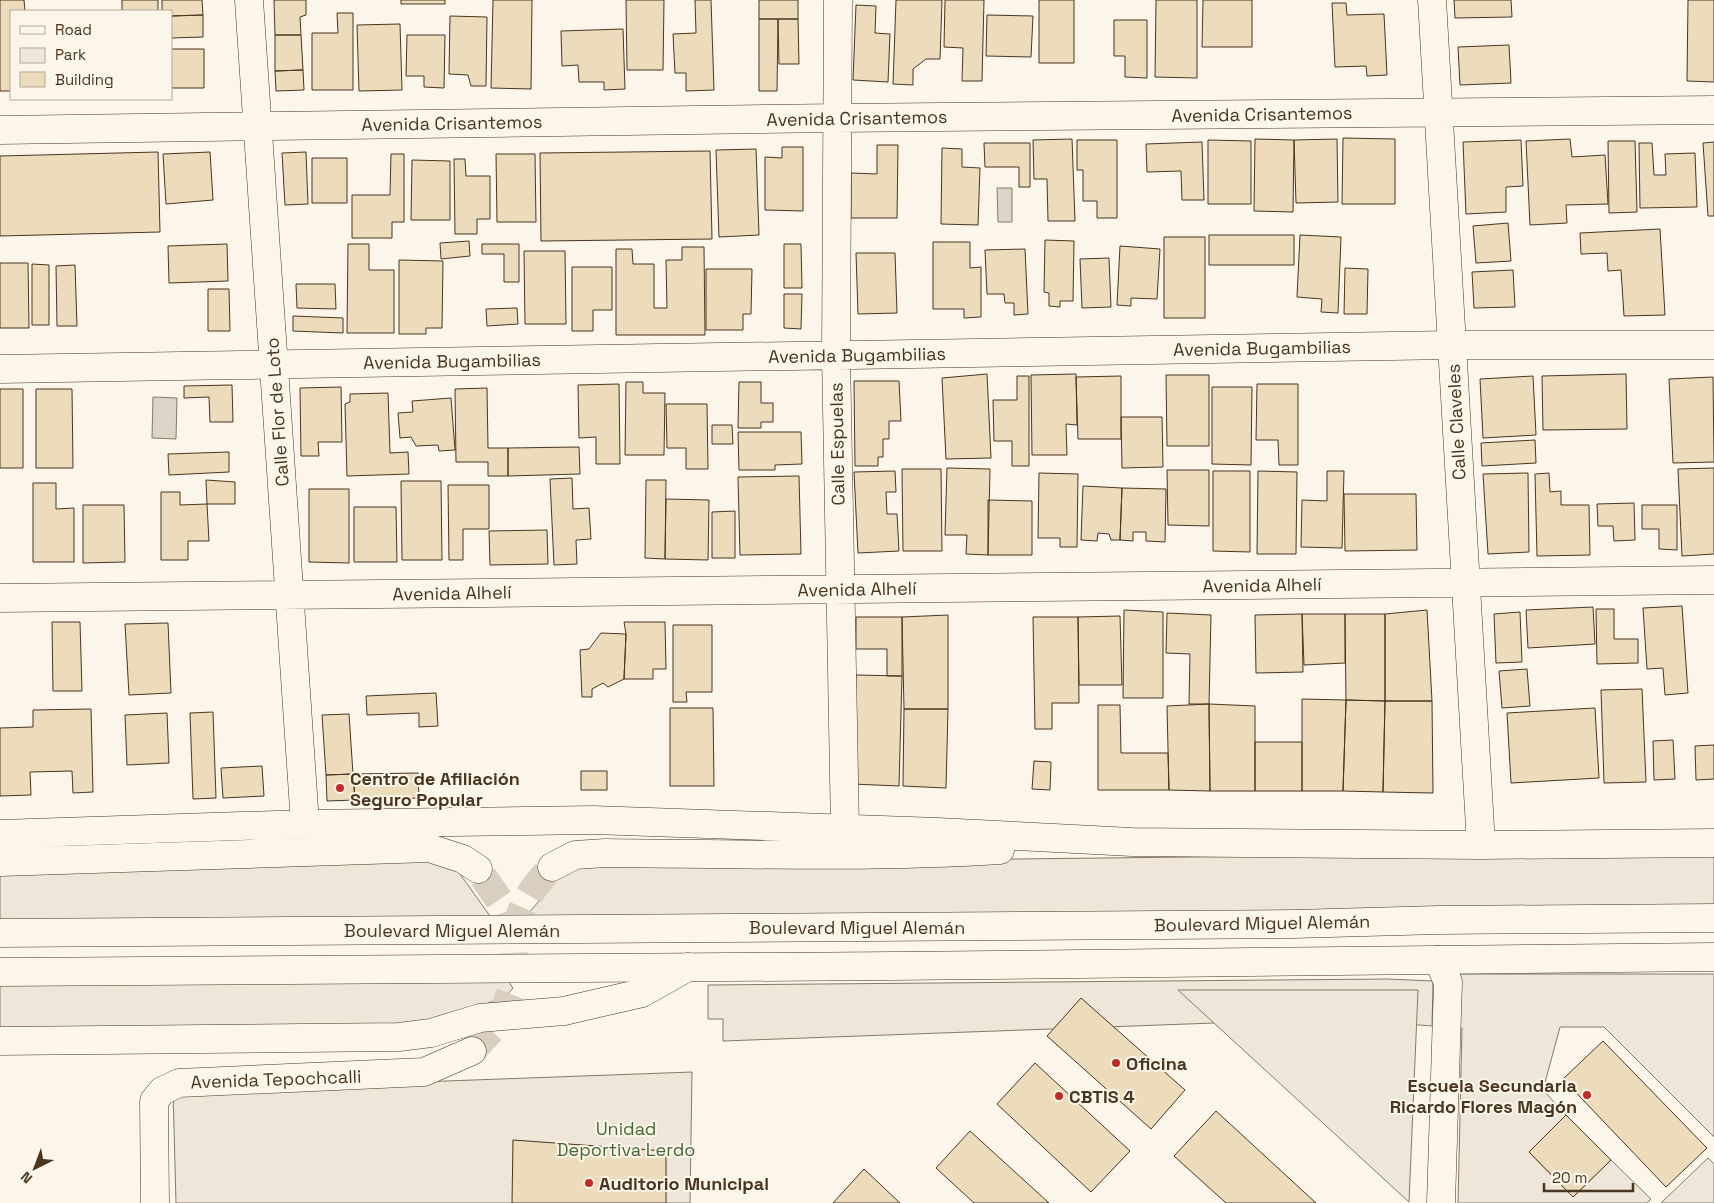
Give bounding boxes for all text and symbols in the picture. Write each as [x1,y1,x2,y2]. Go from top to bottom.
legend [10,10,172,100]
text: Road [55,20,92,39]
text: Park [55,45,86,64]
text: Building [55,70,114,89]
street label: Avenida Crisantemos [1171,101,1353,127]
street label: Avenida Crisantemos [766,105,948,131]
street label: Avenida Crisantemos [361,110,543,136]
street label: Avenida Bugambilias [1173,335,1351,361]
street label: Calle Flor de Loto [260,337,294,487]
street label: Avenida Bugambilias [768,342,946,368]
street label: Avenida Bugambilias [363,348,541,374]
street label: Calle Claveles [1441,363,1471,481]
street label: Calle Espuelas [824,382,850,506]
street label: Avenida Alhelí [1202,572,1322,598]
street label: Avenida Alhelí [797,576,917,602]
street label: Avenida Alhelí [392,580,512,606]
place label: Centro de Afiliación Seguro Popular [350,767,520,811]
marker: Centro de Afiliación Seguro Popular [334,782,346,794]
street label: Boulevard Miguel Alemán [1154,910,1370,936]
street label: Boulevard Miguel Alemán [749,916,965,939]
street label: Boulevard Miguel Alemán [344,919,560,942]
place label: Oficina [1126,1052,1188,1075]
marker: Oficina [1110,1057,1122,1069]
street label: Avenida Tepochcalli [190,1065,362,1093]
place label: Escuela Secundaria Ricardo Flores Magón [1390,1074,1578,1118]
place label: CBTIS 4 [1069,1085,1135,1108]
marker: Escuela Secundaria Ricardo Flores Magón [1581,1089,1593,1101]
marker: CBTIS 4 [1053,1090,1065,1102]
park label: Unidad Deportiva Lerdo [557,1117,695,1161]
north arrow [10,1143,60,1193]
scale bar [1544,1160,1633,1192]
text: N [17,1168,36,1187]
text: 20 m [1552,1168,1587,1187]
place label: Auditorio Municipal [599,1172,769,1195]
marker: Auditorio Municipal [583,1177,595,1189]

